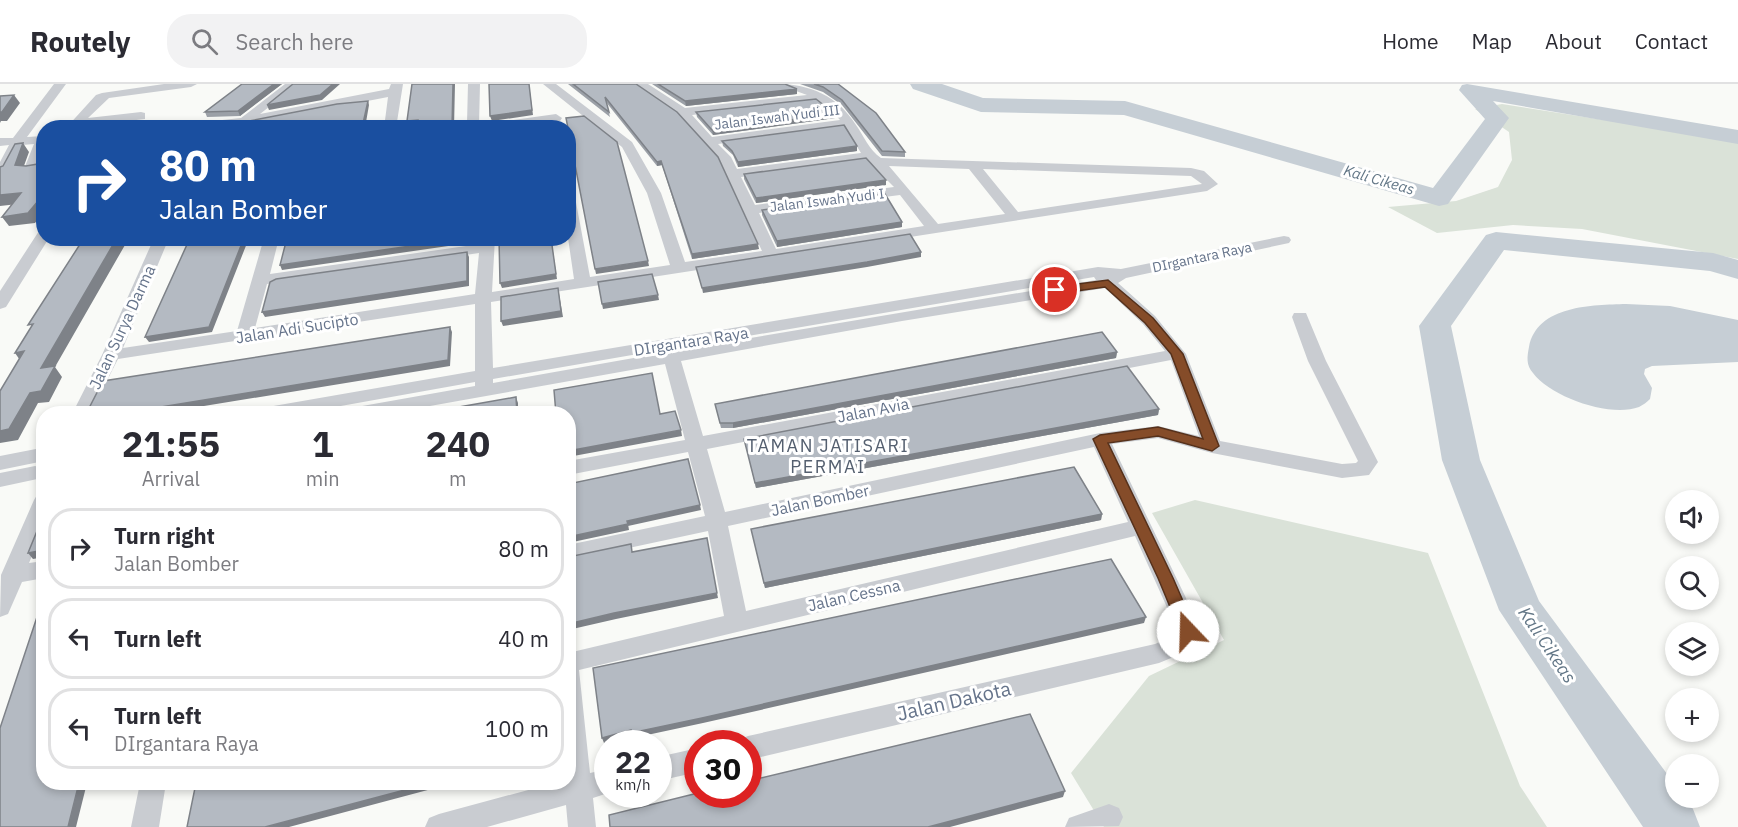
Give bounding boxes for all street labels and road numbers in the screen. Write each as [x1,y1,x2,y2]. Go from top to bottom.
street label: Jalan Iswah Yudi III [713,100,841,134]
street label: Jalan Iswah Yudi I [769,184,885,216]
street label: DIrgantara Raya [1151,238,1254,276]
street label: Jalan Surya Darma [84,261,160,392]
street label: Jalan Adi Sucipto [234,308,360,348]
street label: DIrgantara Raya [632,322,750,360]
street label: Jalan Avia [835,393,911,427]
street label: Jalan Bomber [769,480,871,520]
street label: Jalan Cessna [806,575,903,615]
street label: Jalan Dakota [894,674,1014,727]

